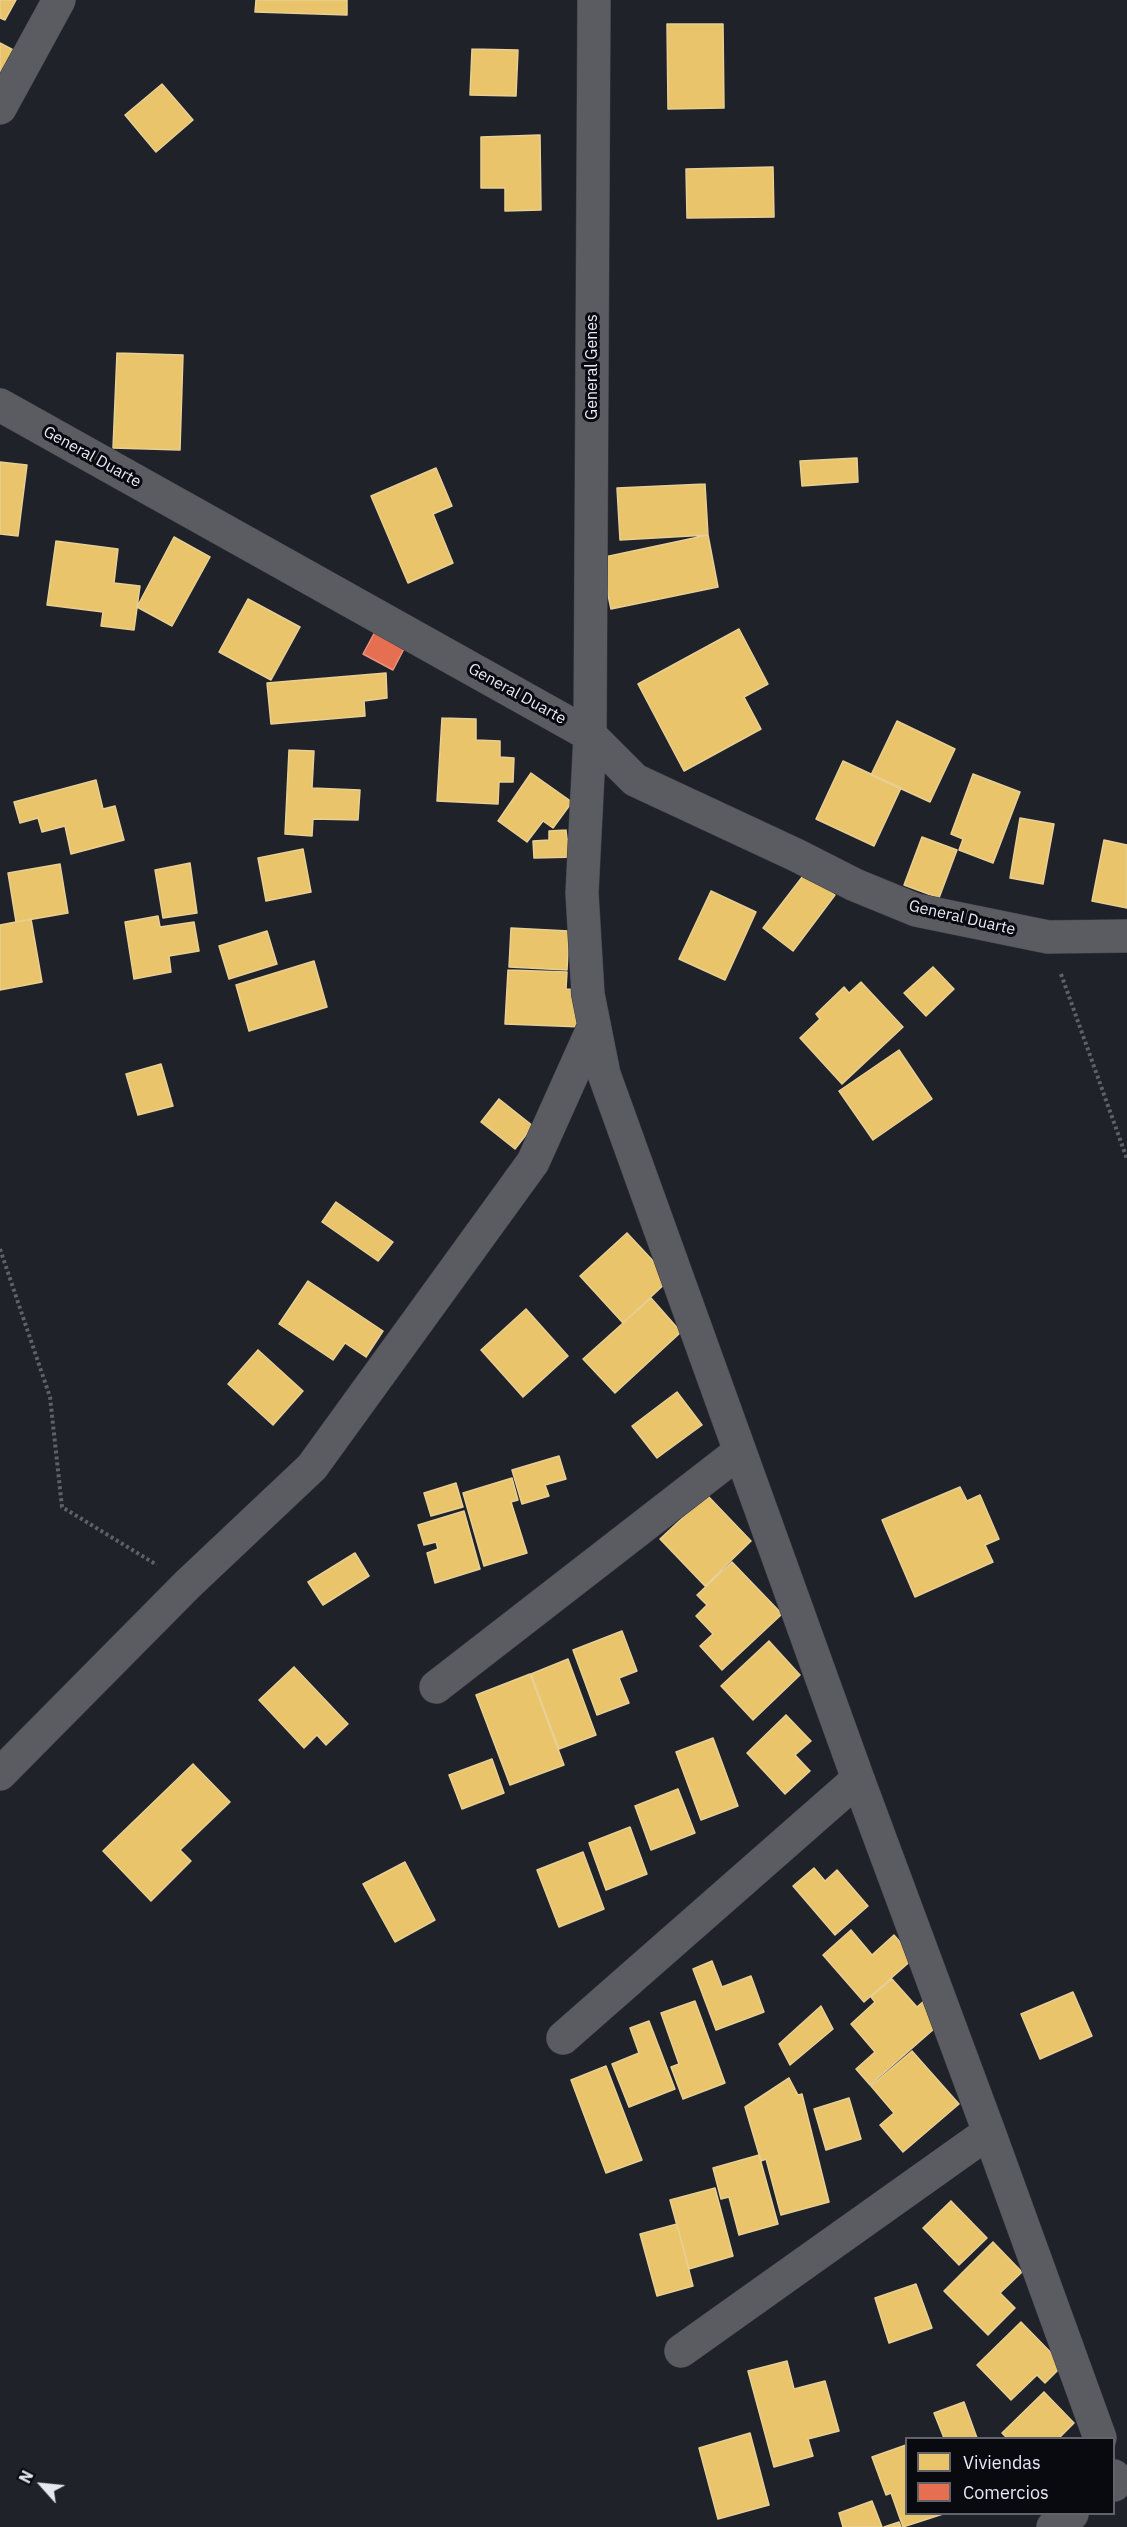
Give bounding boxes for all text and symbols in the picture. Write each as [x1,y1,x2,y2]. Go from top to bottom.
street label: General Genes [582,314,602,420]
street label: General Duarte [40,422,144,492]
street label: General Duarte [465,659,569,729]
street label: General Duarte [907,896,1017,940]
legend [905,2437,1115,2515]
text: Viviendas [963,2451,1041,2474]
north arrow [12,2455,72,2515]
text: N [14,2467,38,2487]
text: Comercios [963,2481,1049,2504]

